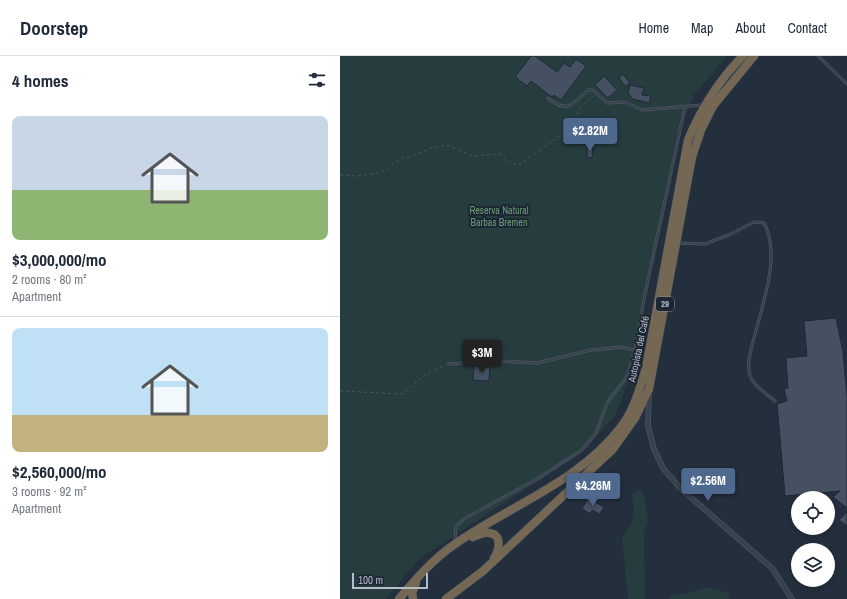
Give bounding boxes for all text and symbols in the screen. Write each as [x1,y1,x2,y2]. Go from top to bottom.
text: Doorstep [20,15,88,41]
text: Home [638,19,669,37]
text: Map [691,19,713,37]
text: About [735,19,765,37]
text: Contact [787,19,827,37]
text: 4 homes [12,69,69,92]
icon: filters [306,69,328,91]
pin: $2.82M [557,118,623,152]
text: $2.82M [572,122,608,139]
icon: home [134,142,206,214]
park label: Reserva Natural Barbas Bremen [469,204,529,229]
text: $3,000,000/mo [12,248,107,271]
text: 2 rooms · 80 m² [12,271,87,288]
text: Apartment [12,288,61,305]
road number: 29 [656,297,674,311]
street label: Autopista del Café [625,314,652,384]
pin: $3M [463,340,501,374]
text: $3M [472,344,492,361]
icon: home [134,354,206,426]
text: $2,560,000/mo [12,460,107,483]
pin: $2.56M [675,468,741,502]
text: $2.56M [690,472,726,489]
pin: $4.26M [560,473,626,507]
text: $4.26M [575,477,611,494]
text: 3 rooms · 92 m² [12,483,87,500]
map controls [791,491,835,587]
button: locate [791,491,835,535]
text: Apartment [12,500,61,517]
button: layers [791,543,835,587]
scale bar [352,571,428,590]
text: 100 m [358,573,383,587]

